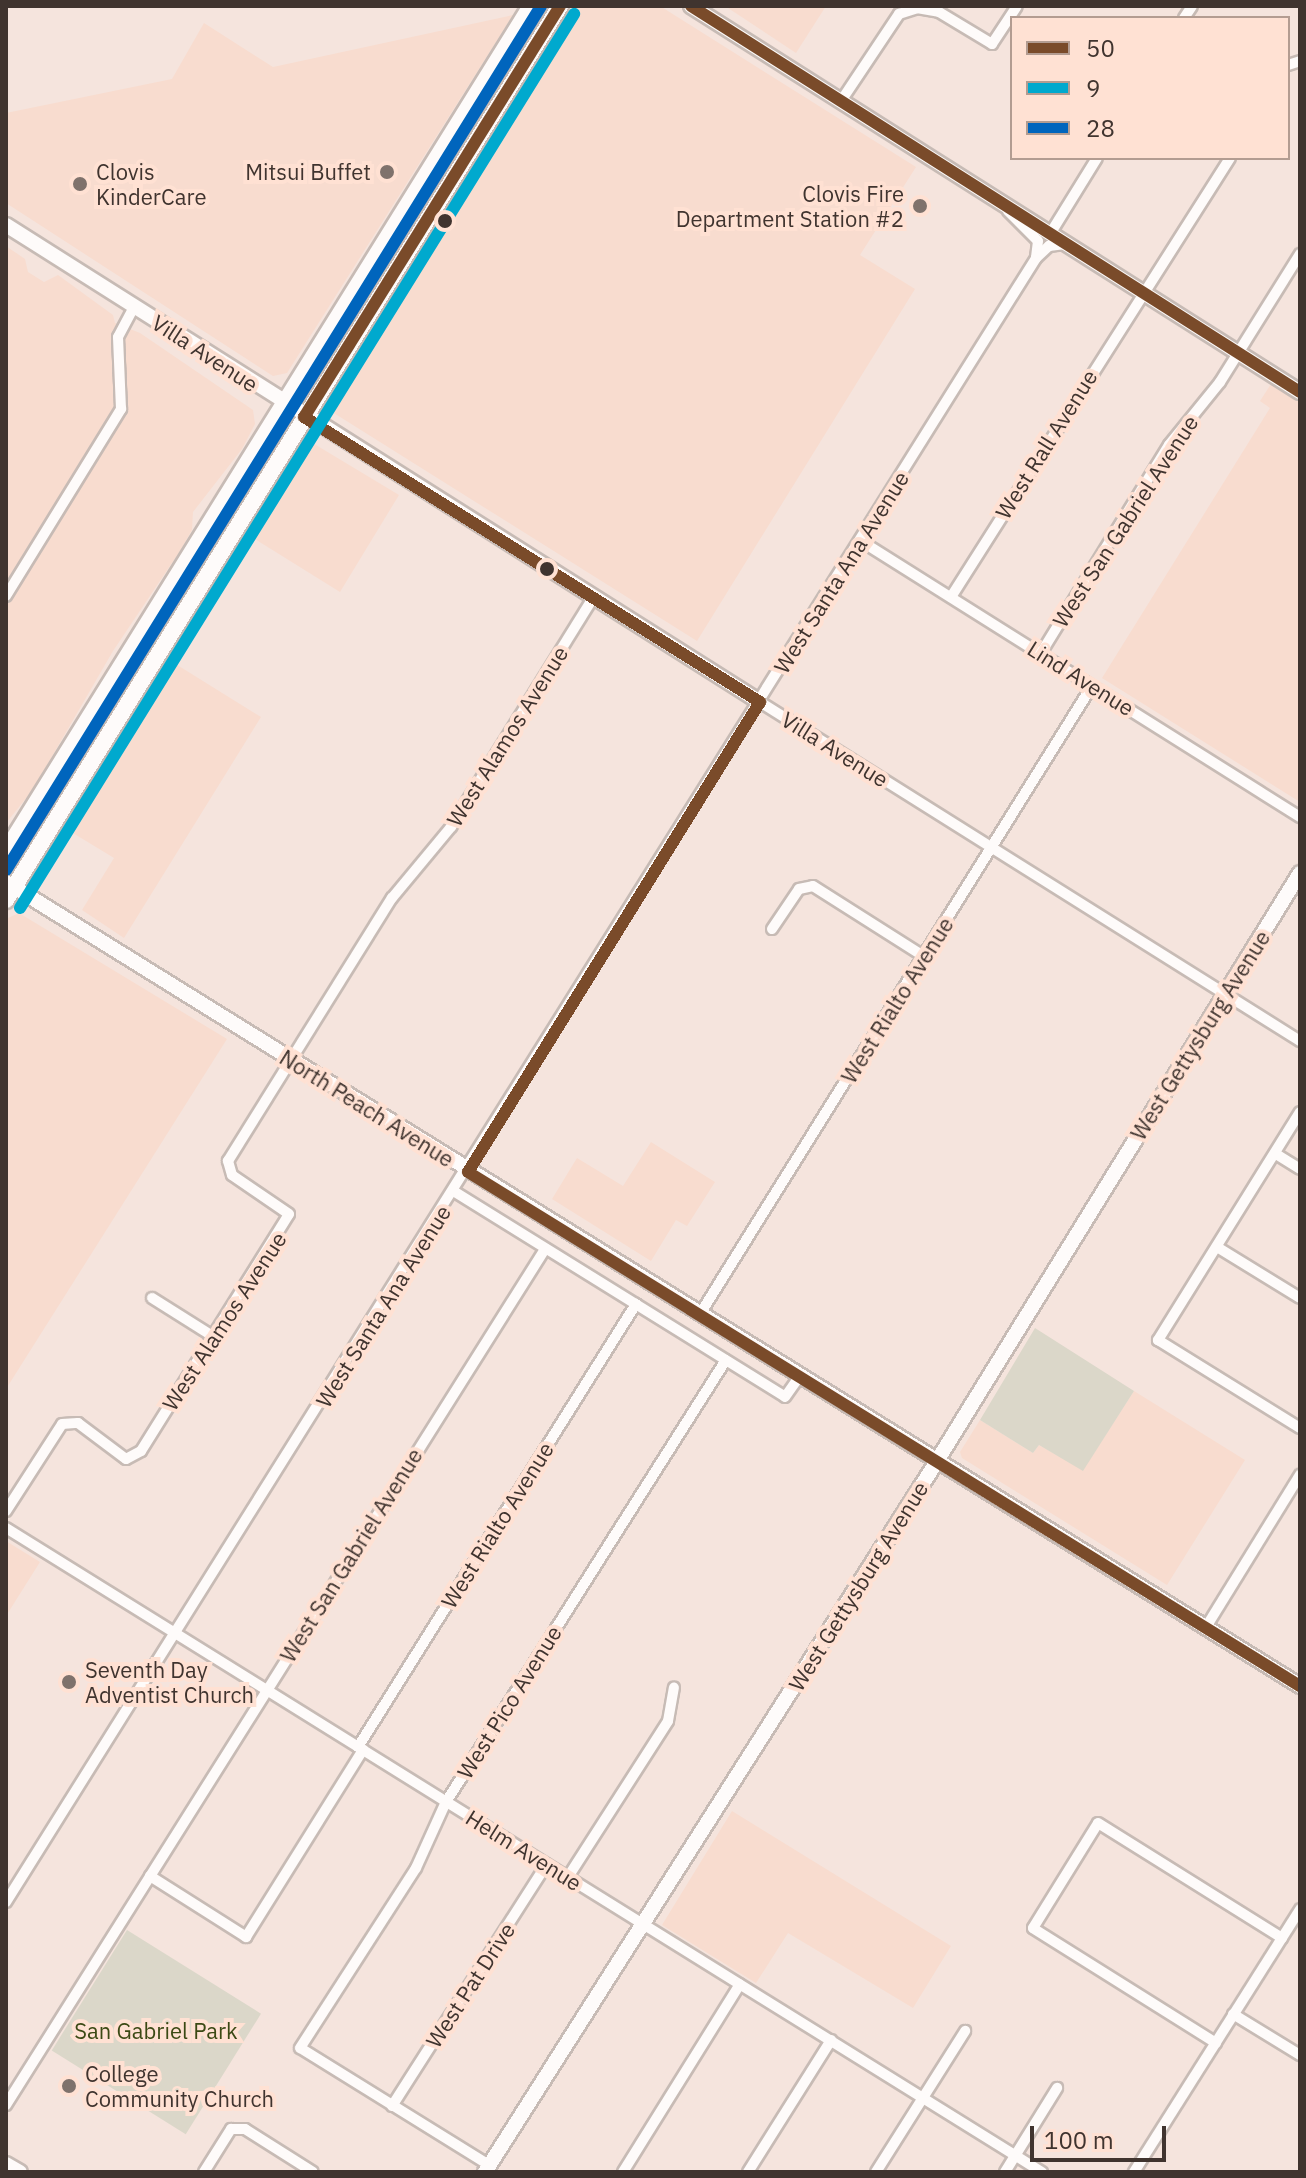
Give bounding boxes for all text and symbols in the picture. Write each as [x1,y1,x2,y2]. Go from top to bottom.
legend [1010,16,1290,160]
text: 50 [1086,32,1115,64]
text: 9 [1086,72,1100,104]
text: 28 [1086,112,1115,144]
place label: Clovis KinderCare [96,158,207,210]
place label: Mitsui Buffet [245,159,371,185]
marker: Mitsui Buffet [378,163,396,181]
marker: Clovis KinderCare [71,175,89,193]
place label: Clovis Fire Department Station #2 [676,180,904,232]
marker: Clovis Fire Department Station #2 [911,197,929,215]
unlabelled marker [437,213,453,229]
street label: Villa Avenue [147,309,263,397]
street label: West Rall Avenue [990,365,1102,523]
street label: West San Gabriel Avenue [1047,410,1203,632]
street label: West Santa Ana Avenue [768,466,914,678]
unlabelled marker [539,561,555,577]
street label: Lind Avenue [1023,635,1139,721]
street label: West Alamos Avenue [441,641,573,831]
street label: Villa Avenue [777,706,893,792]
street label: West Rialto Avenue [835,912,959,1088]
street label: West Gettysburg Avenue [1125,925,1275,1145]
street label: North Peach Avenue [275,1044,459,1172]
street label: West Santa Ana Avenue [310,1200,456,1412]
street label: West Alamos Avenue [156,1227,292,1415]
street label: West Rialto Avenue [435,1437,559,1613]
street label: West San Gabriel Avenue [274,1443,428,1667]
street label: West Gettysburg Avenue [783,1476,933,1696]
street label: West Pico Avenue [451,1621,567,1783]
place label: Seventh Day Adventist Church [85,1656,254,1708]
marker: Seventh Day Adventist Church [60,1673,78,1691]
street label: Helm Avenue [461,1804,587,1896]
street label: West Pat Drive [420,1918,520,2052]
park label: San Gabriel Park [74,2018,238,2044]
place label: College Community Church [85,2060,274,2112]
marker: College Community Church [60,2077,78,2095]
scale bar [1034,2110,1170,2160]
text: 100 m [1044,2124,1114,2156]

